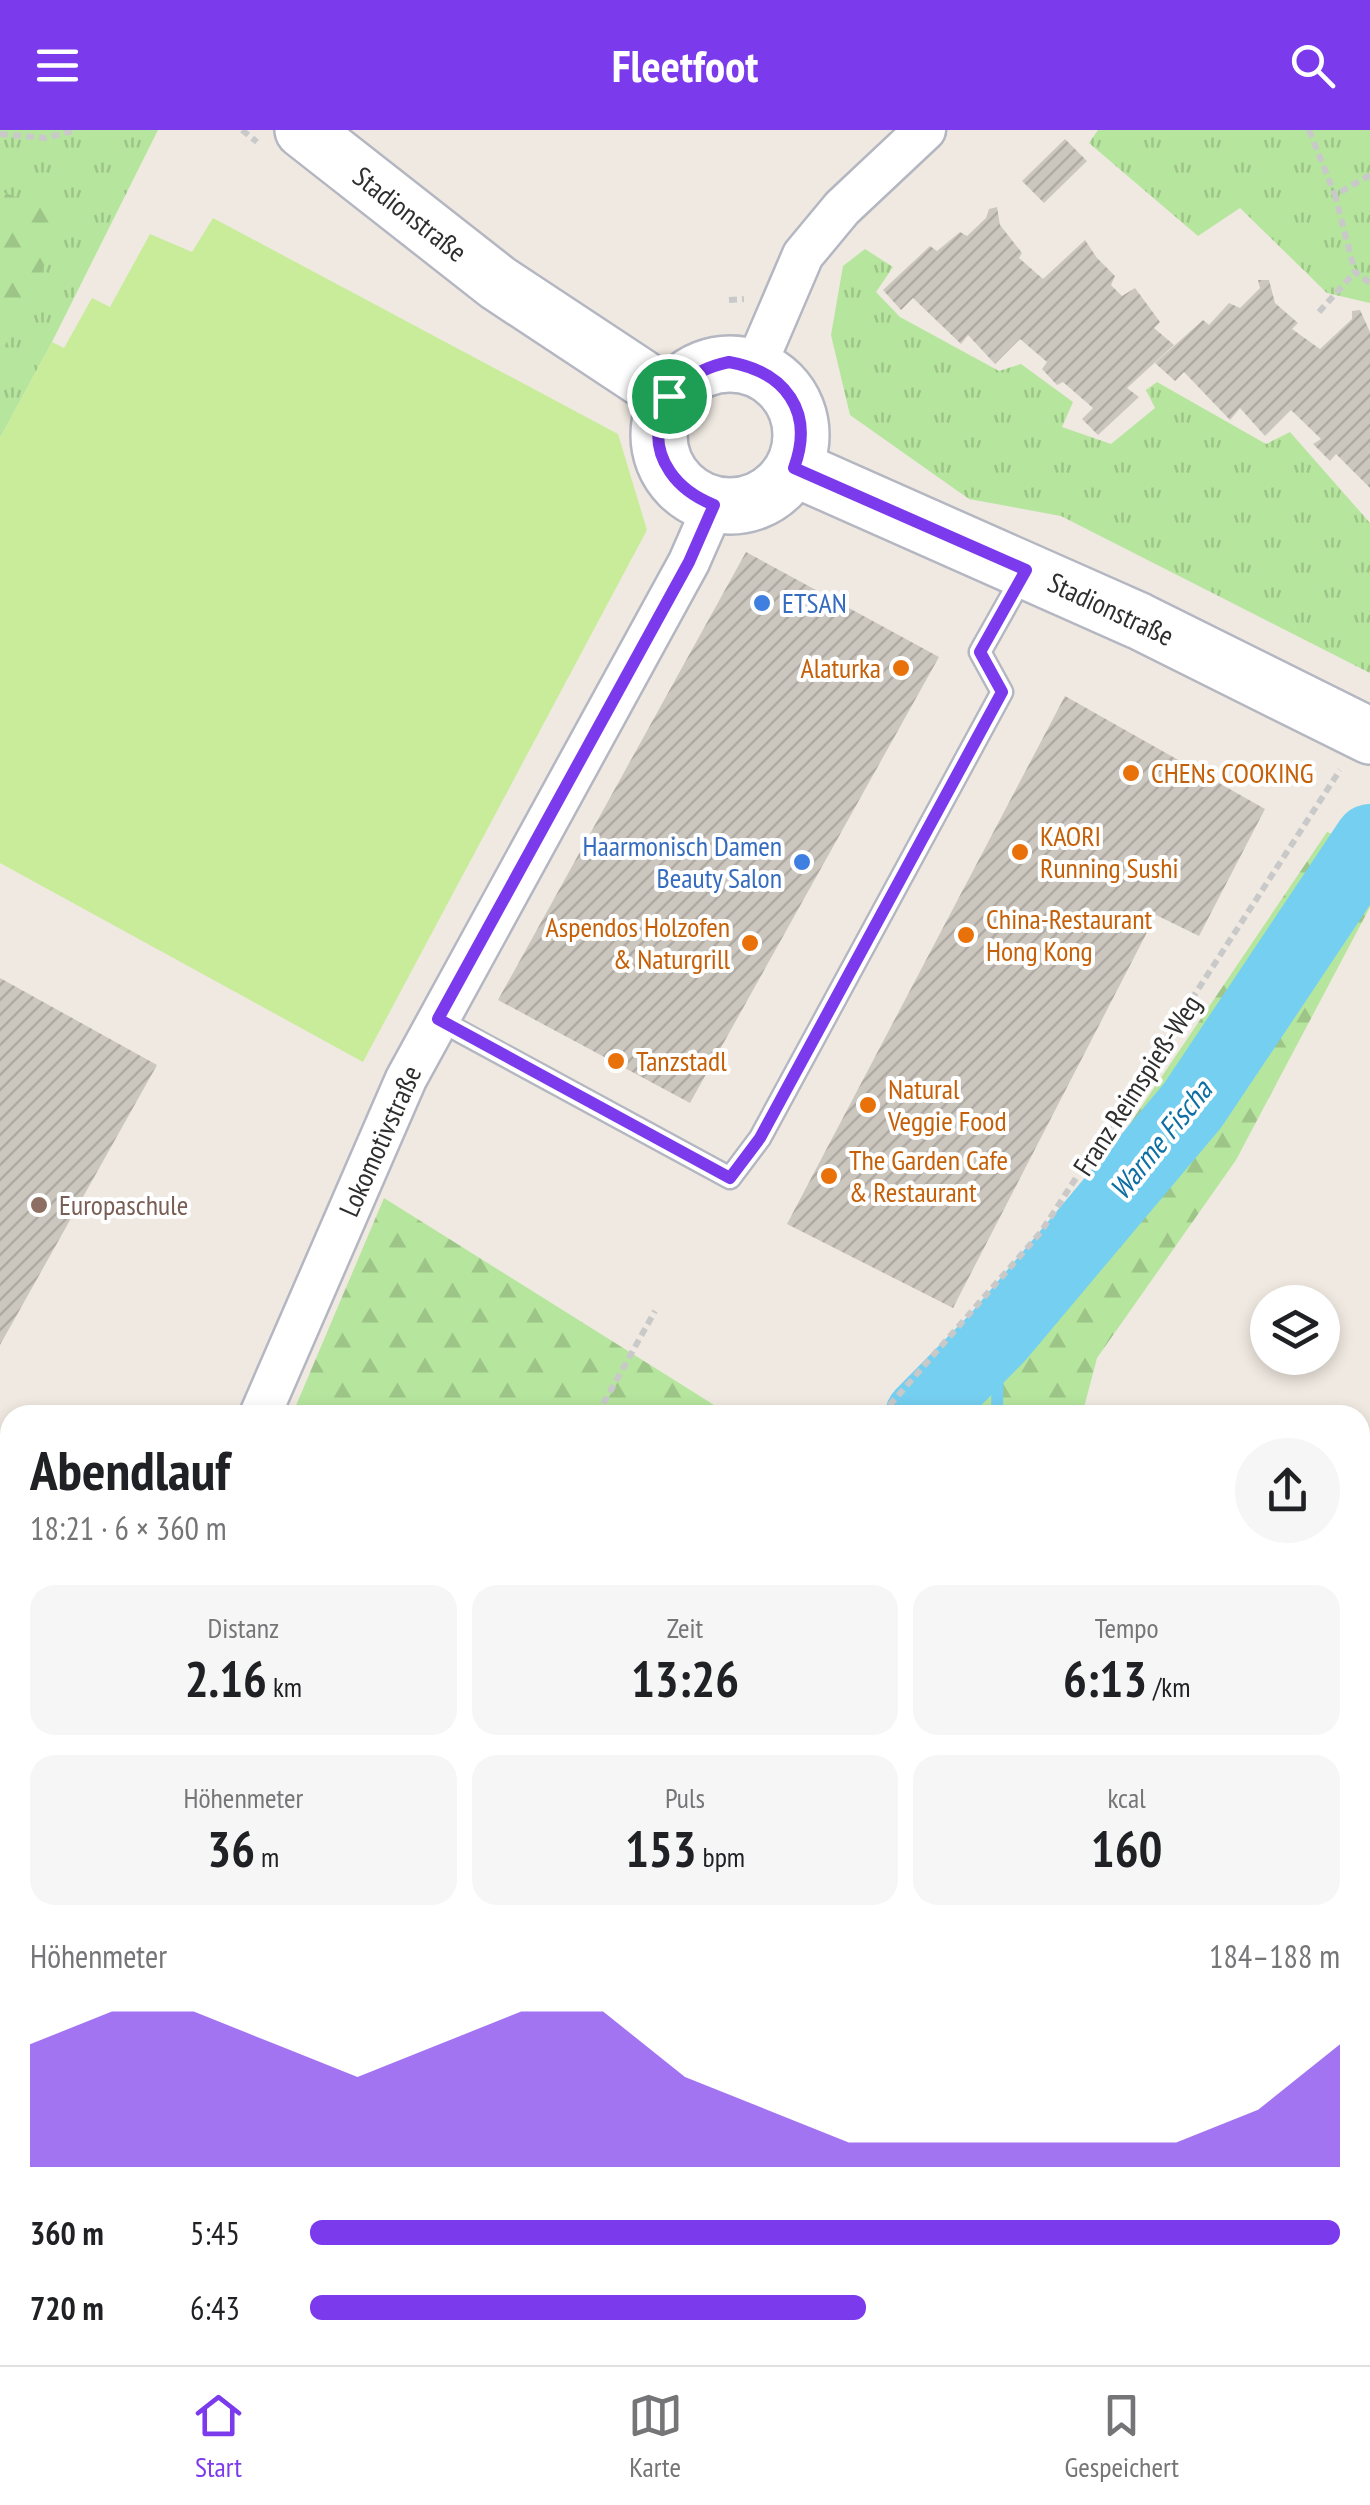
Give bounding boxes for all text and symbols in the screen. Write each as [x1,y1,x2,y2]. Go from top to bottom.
text: Fleetfoot [612,36,758,94]
icon: menu [30,38,85,93]
icon: search [1285,38,1340,93]
street label: Stadionstraße [346,158,475,270]
pin [627,354,712,439]
icon: arrive [642,369,697,424]
street label: Stadionstraße [1042,563,1180,654]
place label: ETSAN [782,584,847,621]
marker: ETSAN [751,592,773,614]
place label: Alaturka [800,649,881,686]
marker: Alaturka [890,657,912,679]
place label: CHENs COOKING [1151,754,1313,791]
marker: CHENs COOKING [1120,762,1142,784]
place label: KAORI Running Sushi [1040,817,1179,886]
place label: Haarmonisch Damen Beauty Salon [583,827,782,896]
marker: KAORI Running Sushi [1009,841,1031,863]
marker: Haarmonisch Damen Beauty Salon [791,851,813,873]
place label: China-Restaurant Hong Kong [986,900,1152,969]
place label: Aspendos Holzofen & Naturgrill [546,908,730,977]
marker: China-Restaurant Hong Kong [955,924,977,946]
marker: Aspendos Holzofen & Naturgrill [739,932,761,954]
street label: Franz Reimspieß-Weg [1064,987,1209,1182]
place label: Tanzstadl [636,1042,727,1079]
marker: Tanzstadl [605,1050,627,1072]
street label: Lokomotivstraße [330,1060,429,1222]
place label: Natural Veggie Food [887,1070,1007,1139]
water label: Warme Fischa [1100,1070,1221,1207]
marker: Natural Veggie Food [857,1094,879,1116]
place label: The Garden Cafe & Restaurant [849,1141,1008,1210]
marker: The Garden Cafe & Restaurant [818,1165,840,1187]
place label: Europaschule [59,1186,188,1223]
marker: Europaschule [28,1194,50,1216]
map controls [1250,1285,1340,1375]
button: layers [1250,1285,1340,1375]
text: Abendlauf [30,1434,230,1505]
button: share [1235,1438,1340,1543]
text: 18:21 · 6 × 360 m [30,1507,227,1549]
text: Distanz [208,1609,279,1646]
text: Zeit [667,1609,703,1646]
text: Tempo [1095,1609,1159,1646]
text: 2.16 [185,1646,267,1711]
text: 13:26 [631,1646,739,1711]
text: 6:13 [1063,1646,1147,1711]
text: km [267,1668,302,1705]
text: /km [1147,1668,1190,1705]
text: Höhenmeter [183,1779,303,1816]
text: Puls [665,1779,705,1816]
text: kcal [1108,1779,1146,1816]
text: 36 [207,1816,255,1881]
text: 153 [625,1816,697,1881]
text: 160 [1091,1816,1163,1881]
text: m [255,1838,279,1875]
text: bpm [697,1838,745,1875]
text: Höhenmeter [30,1935,167,1977]
text: 184–188 m [1209,1935,1340,1977]
text: 360 m [30,2212,104,2254]
text: 5:45 [190,2212,240,2254]
text: 720 m [30,2287,104,2329]
text: 6:43 [190,2287,240,2329]
tab: Start [191,2388,246,2485]
tab: Karte [628,2388,683,2485]
tab: Gespeichert [1065,2388,1179,2485]

